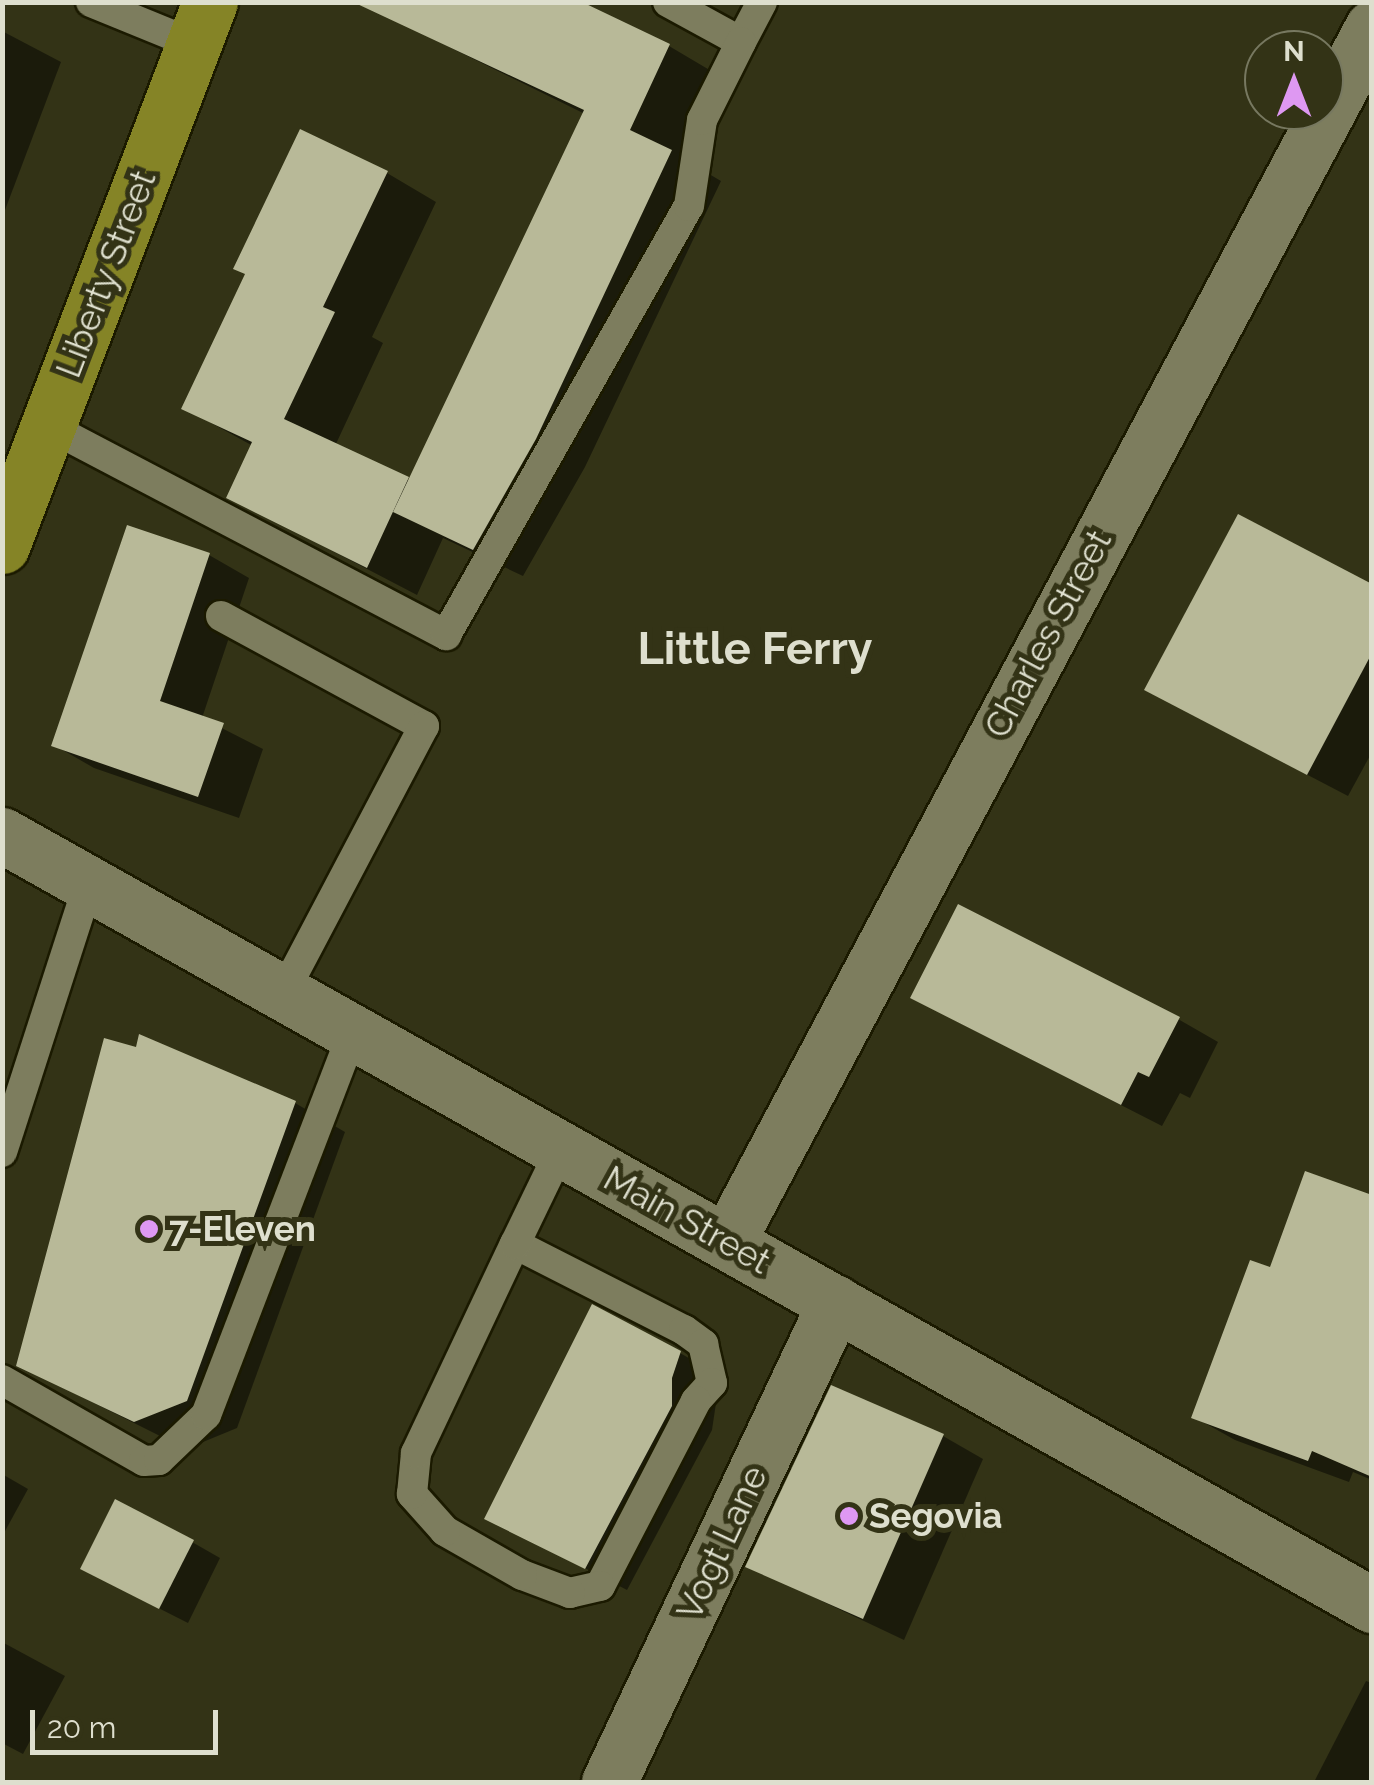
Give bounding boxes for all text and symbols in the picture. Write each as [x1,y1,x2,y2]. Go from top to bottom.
north arrow [1244,30,1344,130]
text: N [1283,35,1305,68]
street label: Liberty Street [47,164,165,384]
street label: Charles Street [976,523,1120,745]
district label: Little Ferry [637,622,873,676]
street label: Main Street [597,1157,777,1283]
place label: 7-Eleven [169,1208,316,1250]
marker: 7-Eleven [138,1218,160,1240]
street label: Vogt Lane [668,1459,776,1627]
place label: Segovia [869,1495,1002,1537]
marker: Segovia [838,1505,860,1527]
scale bar [35,1690,222,1752]
text: 20 m [47,1710,116,1745]

